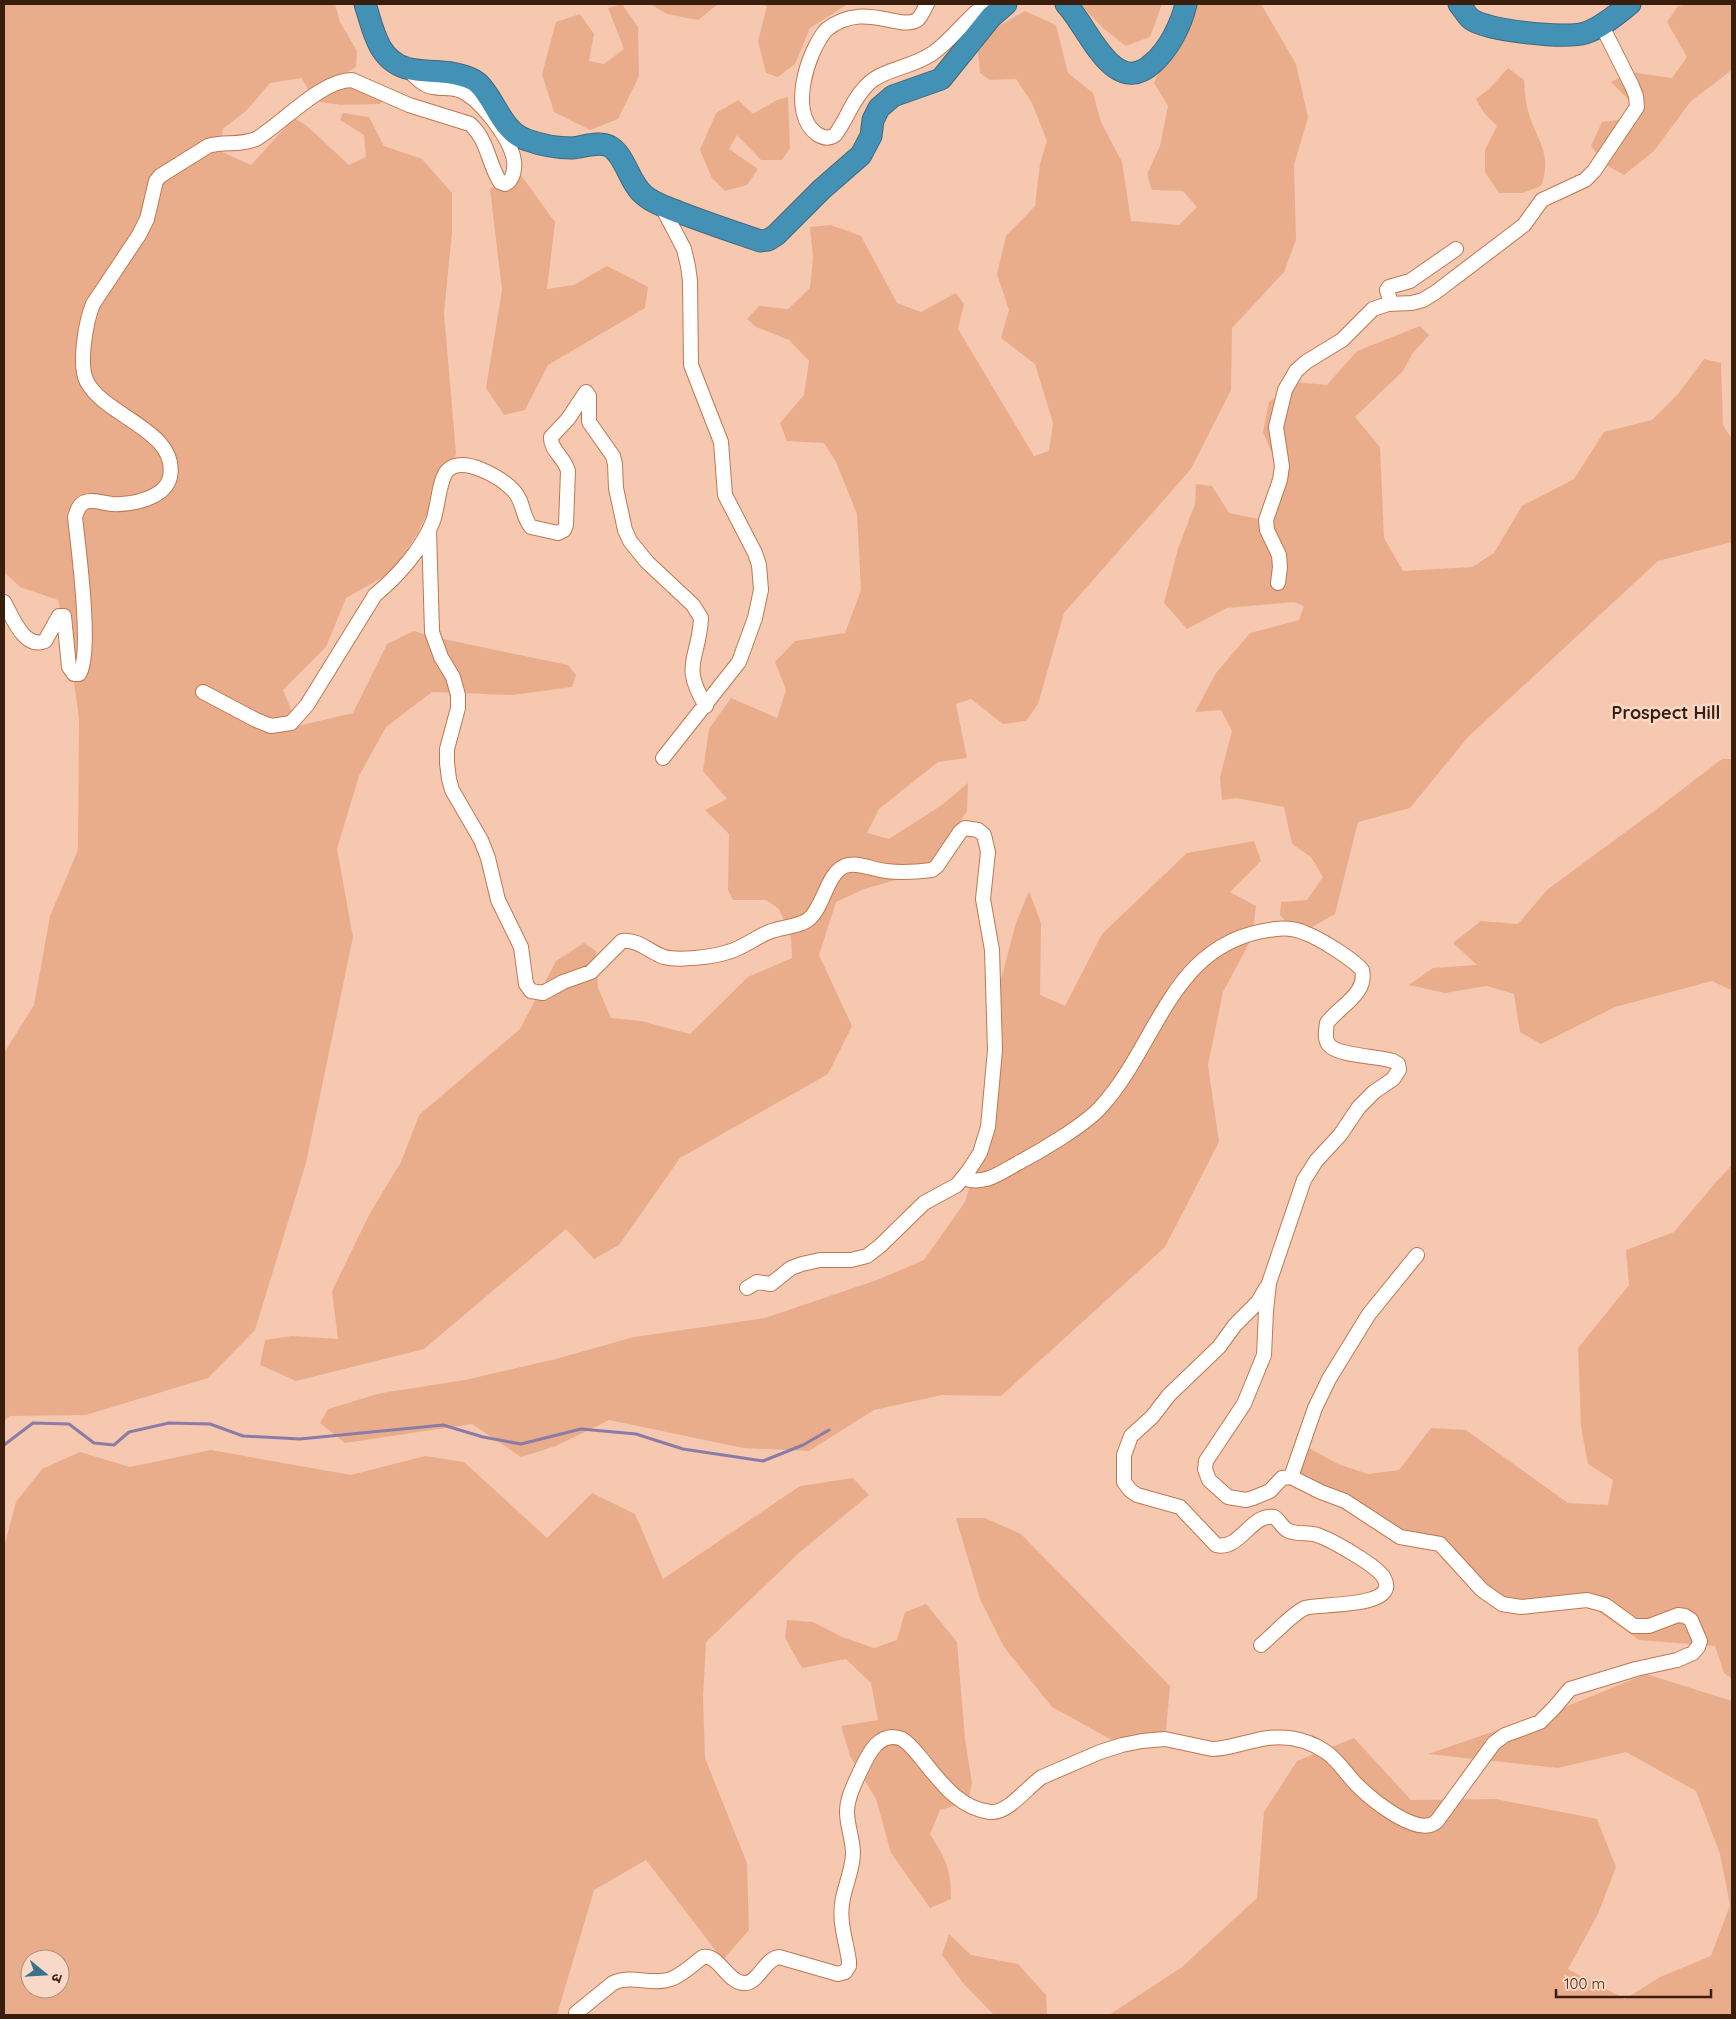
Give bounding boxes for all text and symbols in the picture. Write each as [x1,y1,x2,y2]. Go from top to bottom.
district label: Prospect Hill [1612,701,1720,724]
north arrow [20,1949,70,1999]
scale bar [1556,1966,1711,1998]
text: उ [47,1971,67,1985]
text: 100 m [1564,1974,1605,1993]

